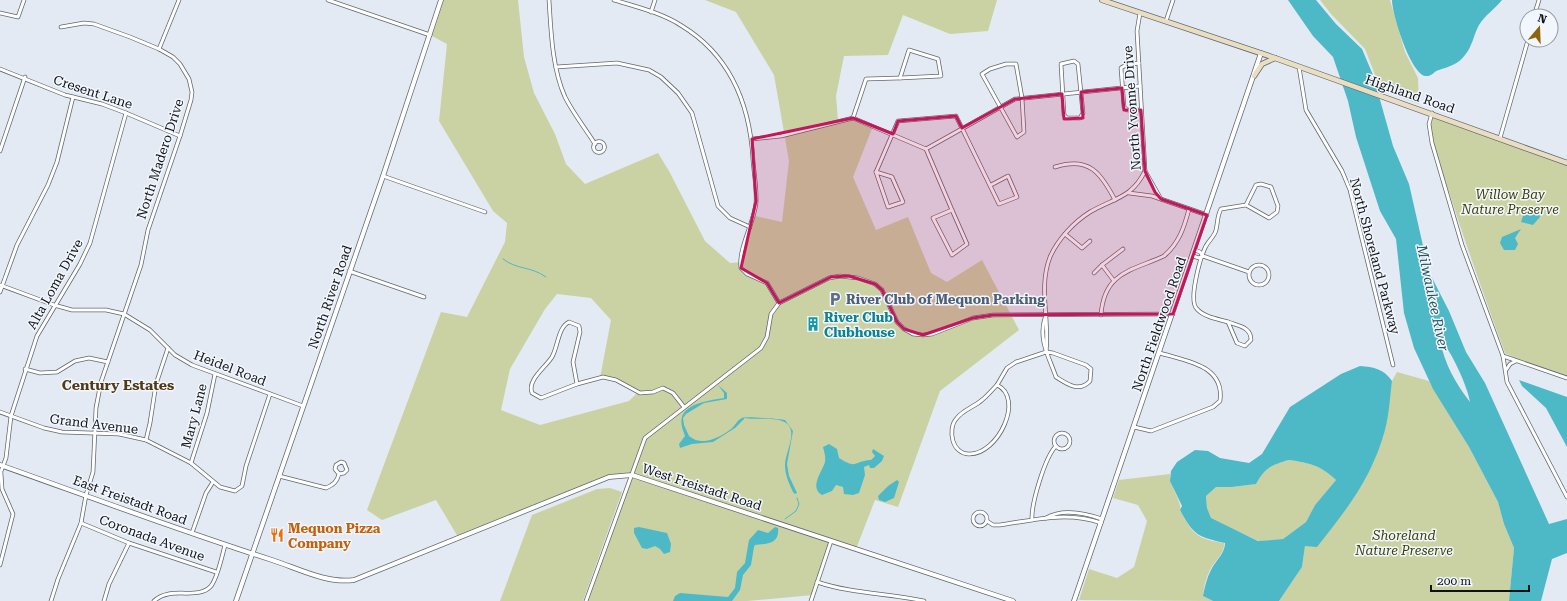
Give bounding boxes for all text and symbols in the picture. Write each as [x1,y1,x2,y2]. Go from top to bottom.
north arrow [1519,8,1559,48]
text: N [1536,11,1549,27]
street label: North Yvonne Drive [1120,45,1144,171]
street label: Cresent Lane [52,72,134,112]
street label: Highland Road [1363,72,1457,117]
street label: North Madero Drive [133,97,187,221]
street label: North Shoreland Parkway [1347,176,1403,336]
park label: Willow Bay Nature Preserve [1460,187,1559,217]
street label: Alta Loma Drive [24,236,86,332]
water label: Milwaukee River [1414,242,1452,353]
street label: North River Road [305,243,355,351]
street label: North Fieldwood Road [1129,254,1189,393]
parking icon: River Club of Mequon Parking [827,291,843,307]
place label: River Club of Mequon Parking [846,292,1045,307]
place label: River Club Clubhouse [824,310,895,340]
building icon: River Club Clubhouse [805,316,821,332]
street label: Heidel Road [192,347,269,389]
district label: Century Estates [62,377,174,393]
street label: Mary Lane [178,382,210,450]
street label: Grand Avenue [49,411,139,437]
street label: West Freistadt Road [640,461,764,514]
street label: East Freistadt Road [71,472,190,528]
street label: Coronada Avenue [97,512,207,564]
place label: Mequon Pizza Company [288,521,381,551]
restaurant icon: Mequon Pizza Company [269,527,285,543]
park label: Shoreland Nature Preserve [1354,528,1453,558]
scale bar [1431,567,1529,593]
text: 200 m [1437,574,1471,588]

